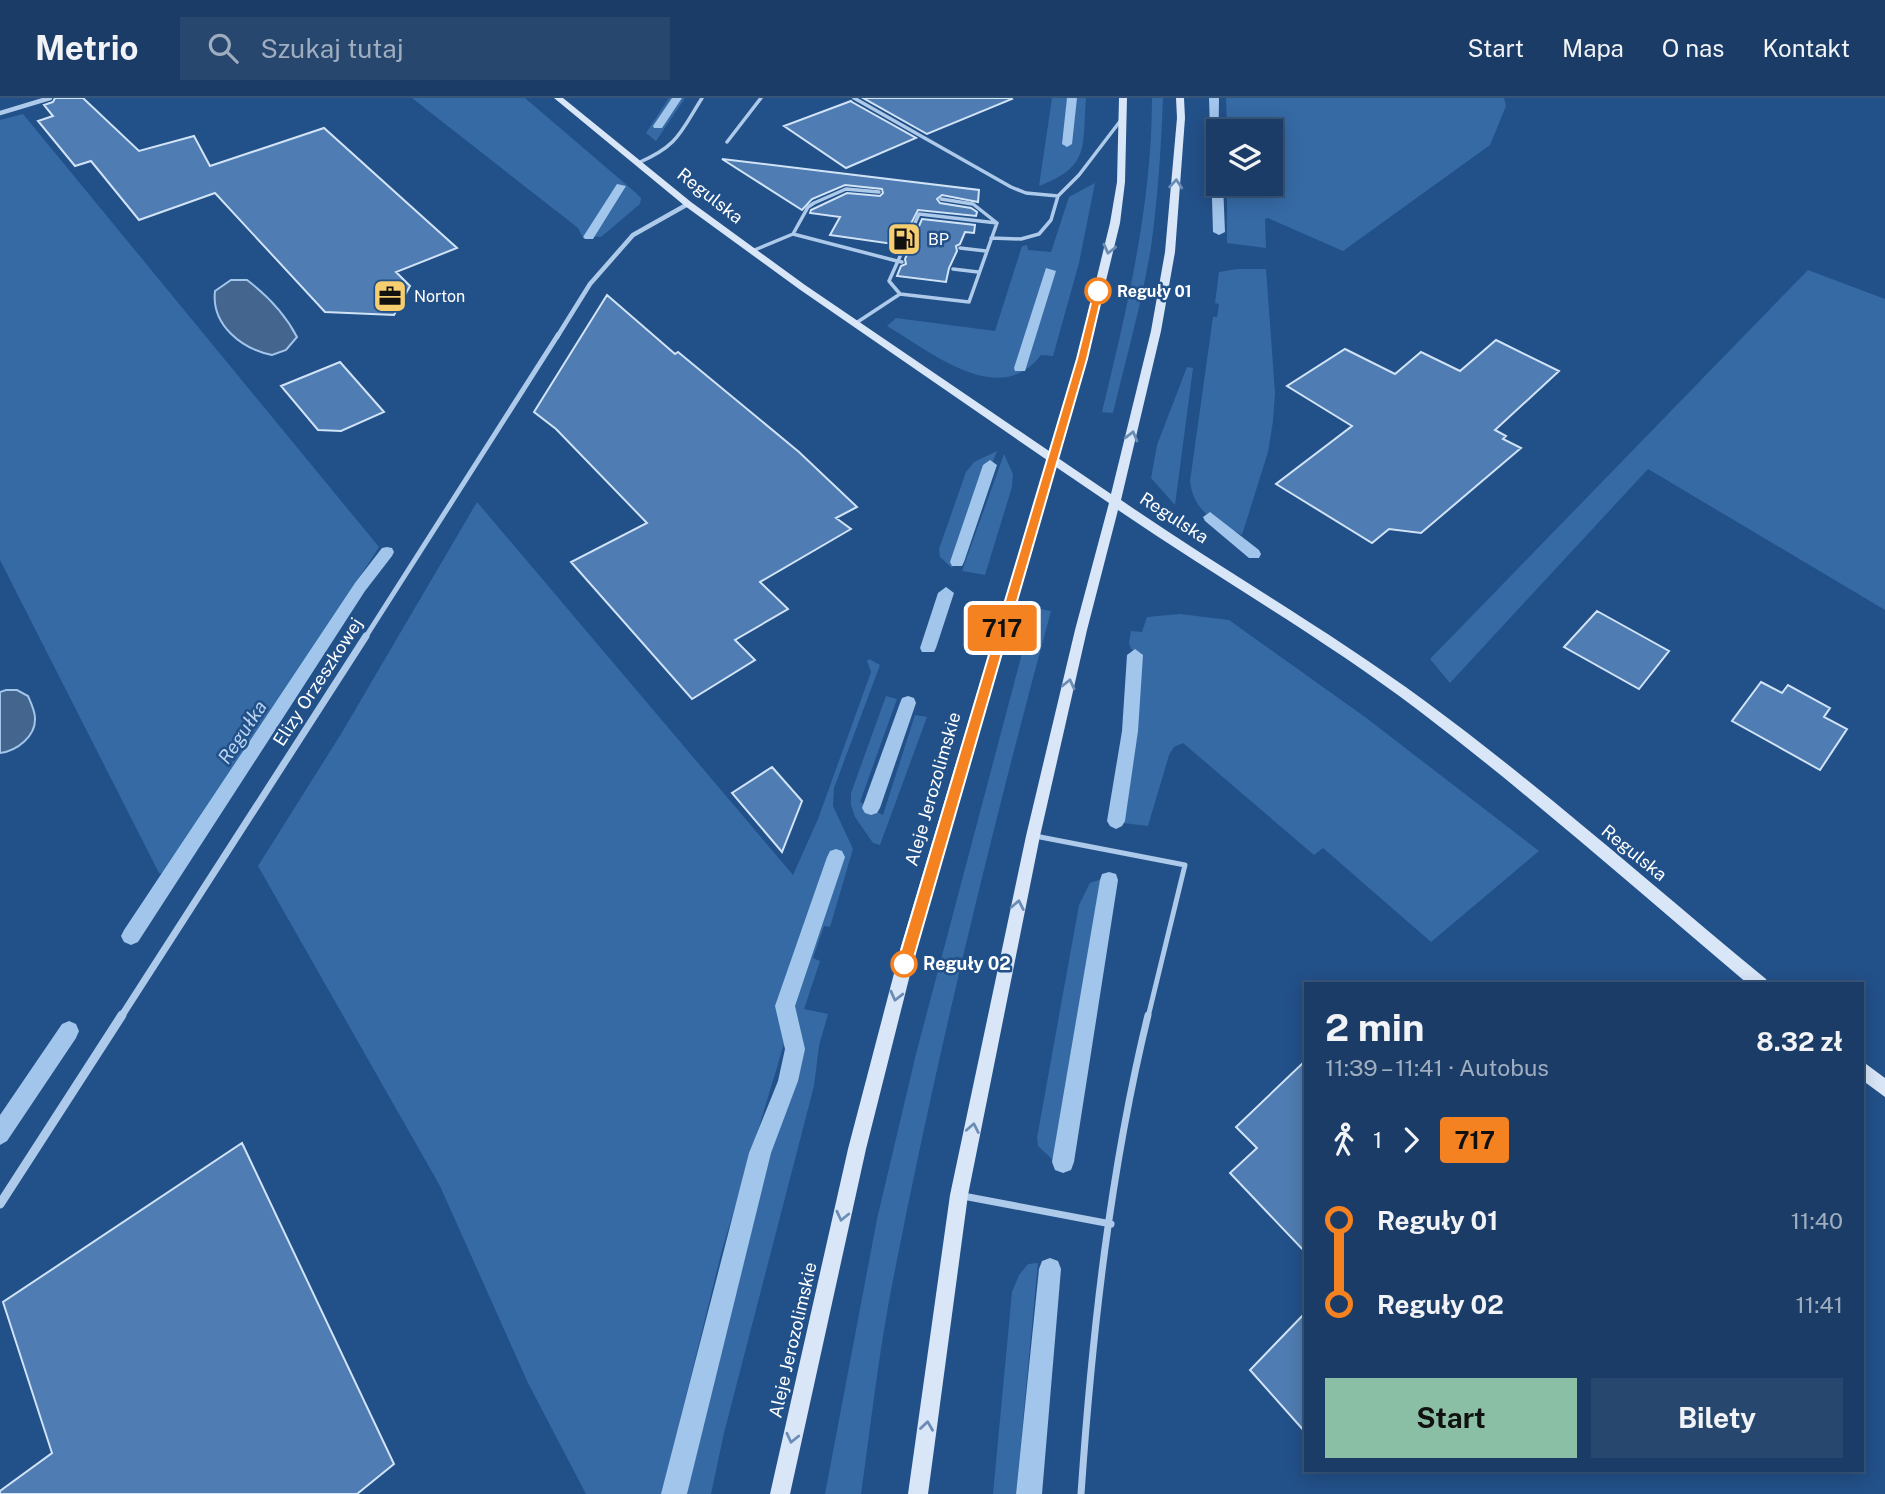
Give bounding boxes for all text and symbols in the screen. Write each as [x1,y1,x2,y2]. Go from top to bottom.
search box [180,17,670,80]
text: Metrio [35,29,138,67]
icon: search [204,29,242,67]
text: Szukaj tutaj [260,33,403,64]
text: Start [1467,34,1524,62]
text: Mapa [1562,34,1624,62]
text: O nas [1662,34,1724,62]
text: Kontakt [1762,34,1850,62]
map controls [1206,119,1283,196]
button: layers [1206,119,1283,196]
street label: Regulska [673,163,747,228]
one-way arrow [1168,178,1183,189]
fuel station icon: BP [885,220,923,258]
place label: BP [928,230,949,249]
one-way arrow [1102,243,1117,255]
office icon: Norton [371,277,409,315]
marker: Reguły 01 [1085,278,1111,304]
place label: Reguły 01 [1117,282,1192,301]
place label: Norton [414,287,465,306]
one-way arrow [1124,430,1138,442]
street label: Regulska [1136,488,1213,548]
line badge: 717 [962,605,1042,651]
street label: Elizy Orzeszkowej [268,614,367,750]
text: 717 [982,614,1022,642]
one-way arrow [1060,678,1075,690]
water label: Regułka [213,696,271,768]
street label: Aleje Jerozolimskie [900,709,965,868]
street label: Regulska [1598,820,1671,885]
one-way arrow [1010,899,1025,911]
marker: Reguły 02 [891,951,917,977]
place label: Reguły 02 [923,953,1011,974]
one-way arrow [890,989,904,1001]
text: 2 min [1325,1005,1425,1050]
text: 8.32 zł [1756,1026,1843,1057]
text: 11:39 – 11:41 · Autobus [1325,1054,1549,1081]
icon: walk [1325,1121,1363,1159]
icon: forward [1392,1121,1430,1159]
one-way arrow [965,1122,980,1134]
text: 1 [1373,1126,1382,1153]
text: 717 [1454,1126,1495,1154]
text: Reguły 01 [1377,1205,1498,1236]
text: 11:40 [1791,1207,1843,1234]
one-way arrow [835,1210,850,1222]
street label: Aleje Jerozolimskie [764,1260,821,1420]
text: Reguły 02 [1377,1289,1504,1320]
text: 11:41 [1795,1291,1843,1318]
button: Start [1325,1378,1577,1458]
button: Bilety [1591,1378,1843,1458]
one-way arrow [920,1421,935,1432]
one-way arrow [786,1432,801,1444]

